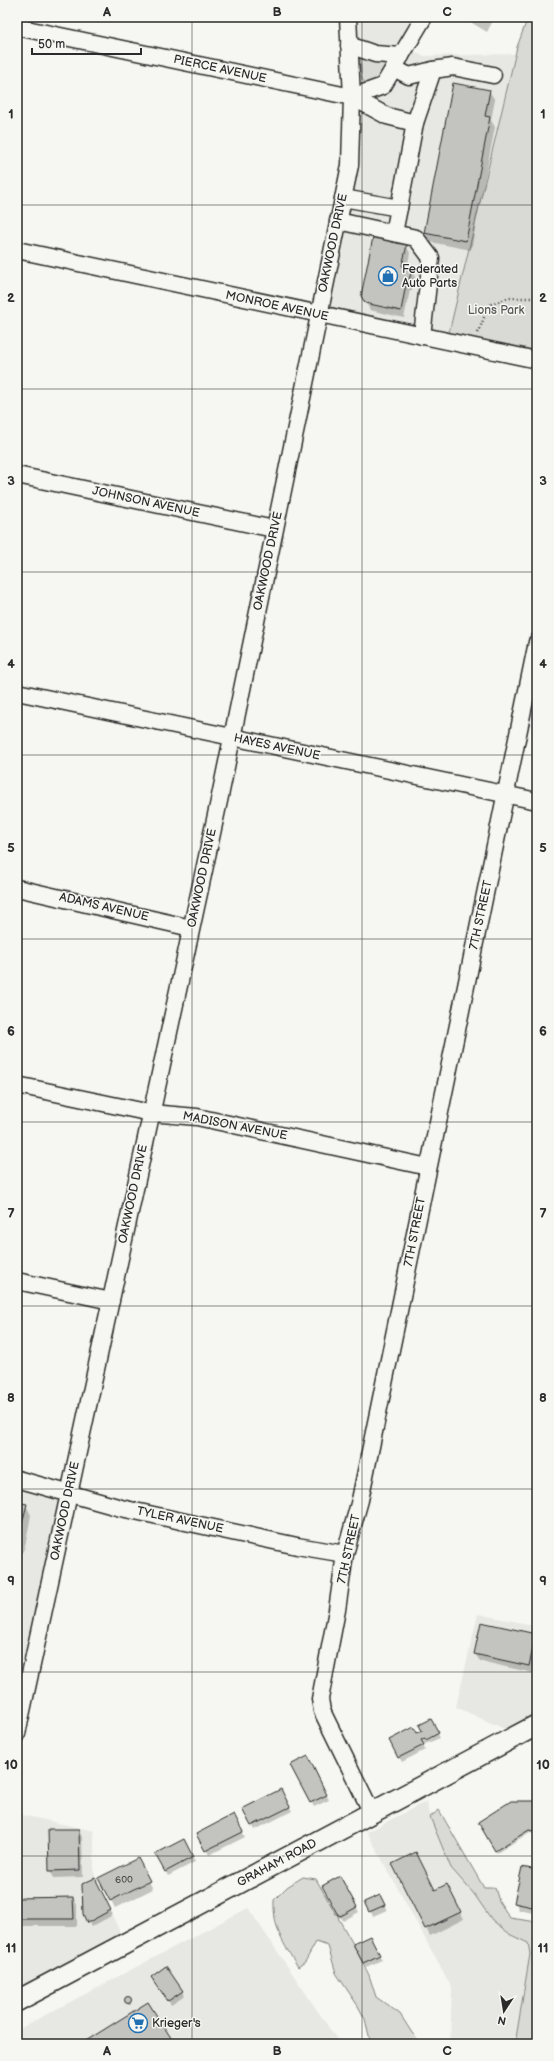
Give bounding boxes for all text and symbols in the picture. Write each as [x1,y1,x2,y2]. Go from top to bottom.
text: A [102,4,111,20]
text: B [272,4,282,20]
text: C [442,4,452,20]
scale bar [32,30,141,56]
text: 50 m [38,37,65,52]
street label: PIERCE AVENUE [172,52,268,86]
text: 1 [8,106,14,122]
text: 1 [540,106,546,122]
street label: OAKWOOD DRIVE [315,192,351,294]
place label: Federated Auto Parts [402,262,458,291]
shop icon: Federated Auto Parts [377,265,399,287]
street label: MONROE AVENUE [224,288,330,324]
text: 2 [7,290,15,306]
text: 2 [539,290,547,306]
park label: Lions Park [468,303,524,318]
text: 3 [7,473,15,489]
text: 3 [539,473,547,489]
street label: JOHNSON AVENUE [91,483,201,521]
street label: OAKWOOD DRIVE [250,510,286,612]
text: 4 [7,656,15,672]
text: 4 [539,656,547,672]
street label: HAYES AVENUE [233,731,322,763]
street label: OAKWOOD DRIVE [184,827,220,929]
text: 5 [7,840,15,856]
text: 5 [539,840,547,856]
street label: 7TH STREET [466,878,496,951]
street label: ADAMS AVENUE [58,889,150,925]
text: 6 [7,1023,15,1039]
text: 6 [539,1023,547,1039]
street label: MADISON AVENUE [181,1109,289,1144]
street label: OAKWOOD DRIVE [115,1143,151,1245]
street label: 7TH STREET [401,1195,429,1268]
text: 7 [7,1206,15,1222]
text: 7 [539,1206,547,1222]
text: 8 [7,1390,15,1406]
text: 8 [539,1390,547,1406]
street label: OAKWOOD DRIVE [47,1460,83,1562]
street label: TYLER AVENUE [135,1503,225,1537]
street label: 7TH STREET [334,1512,364,1585]
text: 9 [7,1573,15,1589]
text: 9 [539,1573,547,1589]
text: 10 [4,1757,18,1773]
text: 10 [536,1757,550,1773]
street label: GRAHAM ROAD [235,1836,320,1890]
house number: 600 [115,1874,133,1886]
text: 11 [6,1940,16,1956]
text: 11 [538,1940,548,1956]
north arrow [484,1991,524,2031]
supermarket icon: Krieger's [127,2012,149,2034]
text: N [497,2013,507,2028]
place label: Krieger's [152,2016,201,2031]
text: A [102,2043,111,2059]
text: B [272,2043,282,2059]
text: C [442,2043,452,2059]

